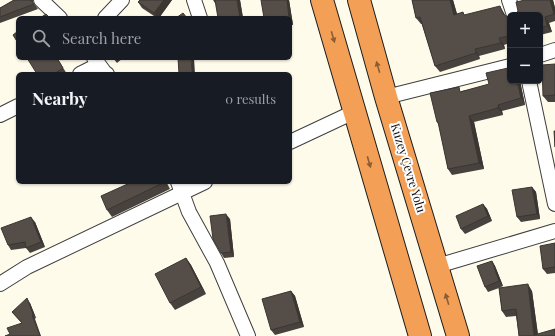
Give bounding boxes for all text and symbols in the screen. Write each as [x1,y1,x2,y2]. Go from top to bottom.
map controls [507,12,543,84]
button: + [507,12,543,48]
search box [16,16,292,60]
icon: search [30,27,52,49]
text: Search here [62,28,141,48]
one-way arrow [330,31,336,44]
button: − [507,48,543,84]
one-way arrow [375,60,381,72]
text: Nearby [32,87,87,109]
text: 0 results [225,90,276,107]
street label: Kuzey Çevre Yolu [388,121,430,214]
one-way arrow [366,156,372,168]
one-way arrow [444,292,450,304]

